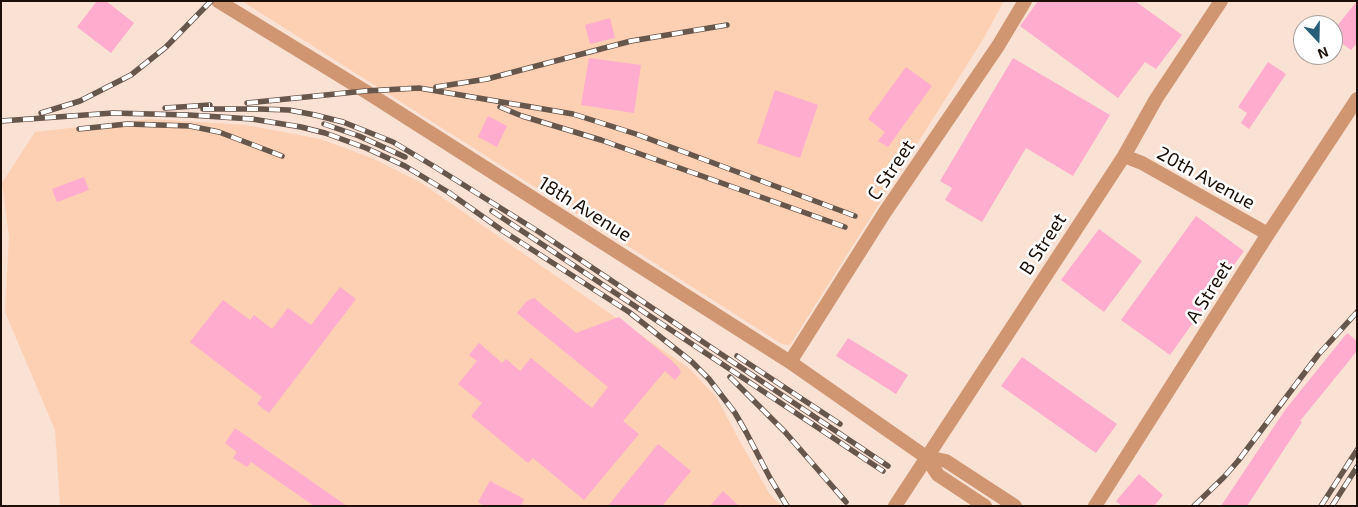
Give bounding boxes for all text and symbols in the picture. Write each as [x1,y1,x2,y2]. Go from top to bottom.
north arrow [1293,15,1343,65]
text: N [1315,44,1331,63]
street label: C Street [863,135,919,205]
street label: 20th Avenue [1153,142,1259,214]
street label: 18th Avenue [534,171,636,247]
street label: B Street [1015,209,1071,279]
street label: A Street [1181,257,1237,327]

